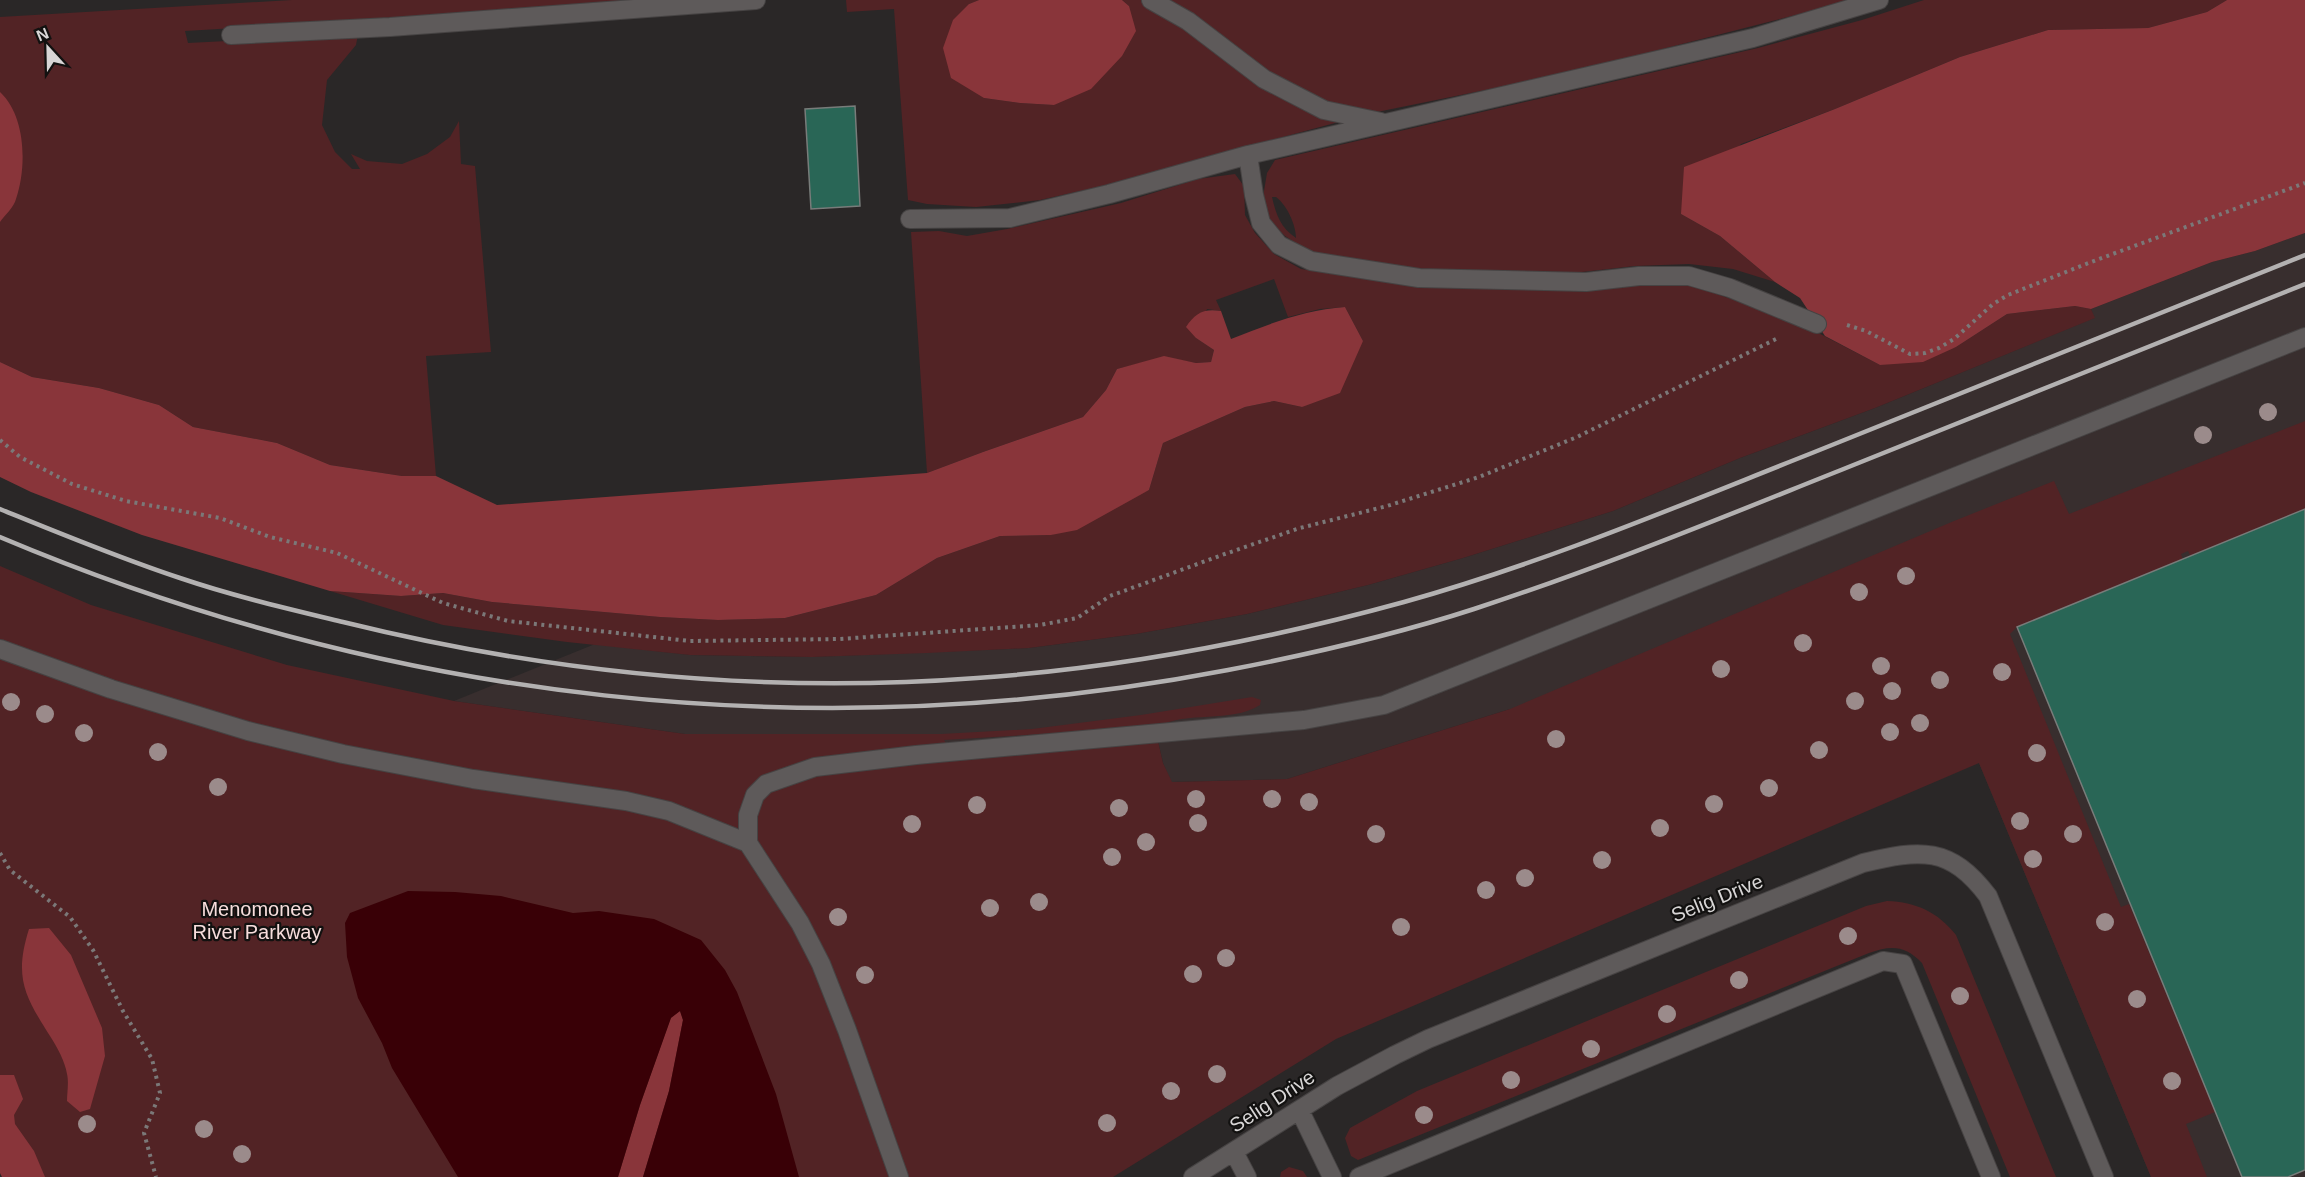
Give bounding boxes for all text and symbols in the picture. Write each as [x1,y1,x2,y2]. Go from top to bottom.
north arrow [18,18,78,78]
text: N [34,25,51,45]
street label: Selig Drive [1668,870,1766,926]
park label: Menomonee River Parkway [193,898,321,943]
street label: Selig Drive [1225,1065,1319,1137]

